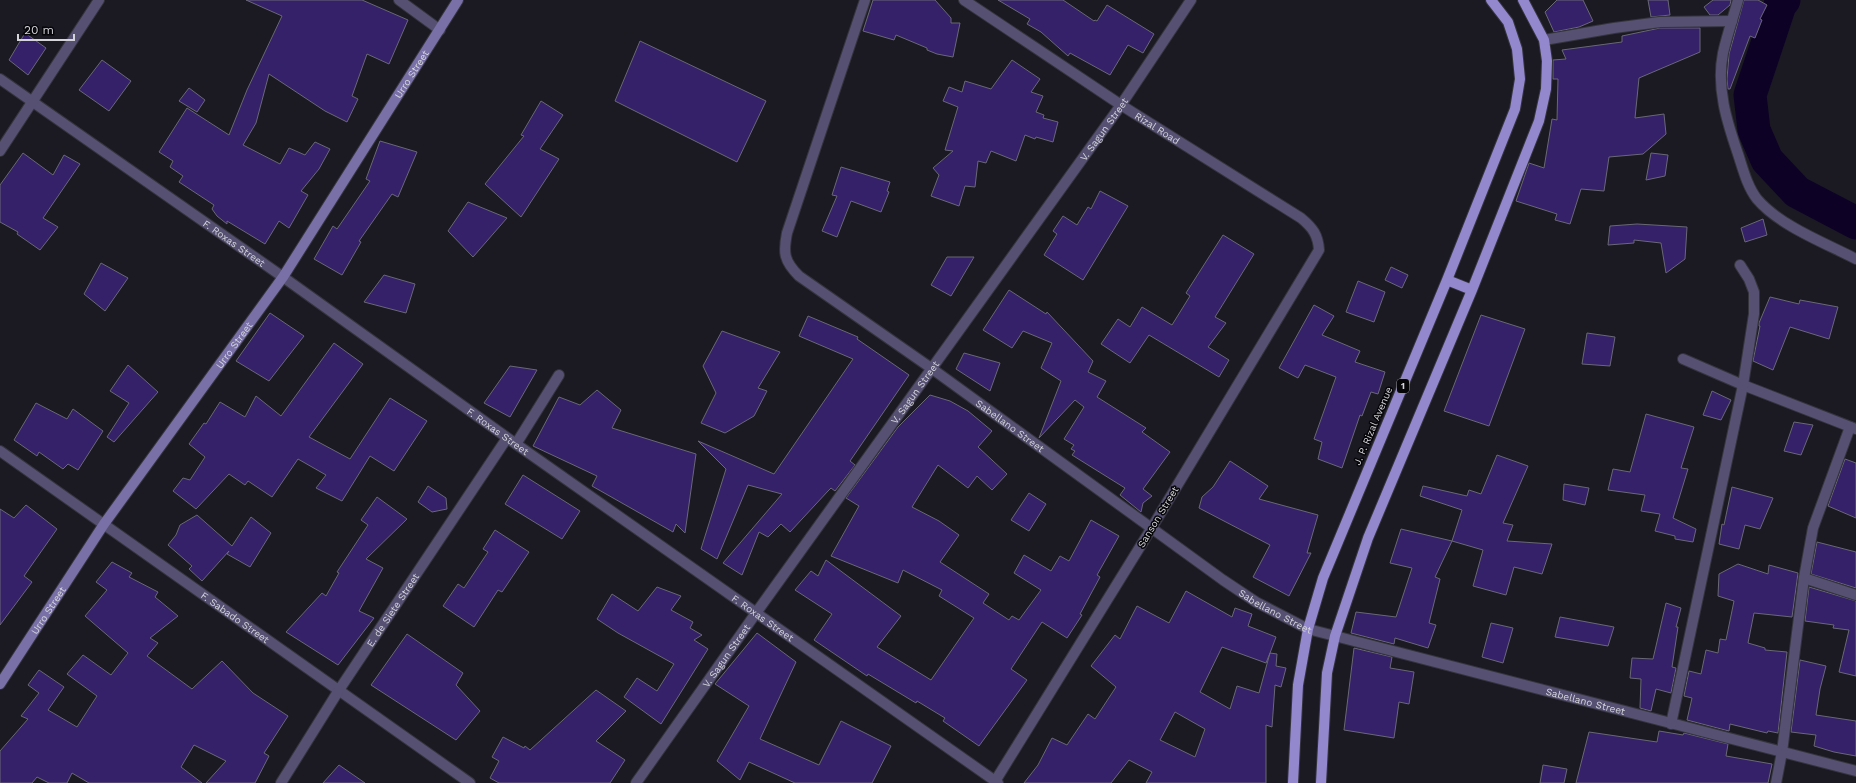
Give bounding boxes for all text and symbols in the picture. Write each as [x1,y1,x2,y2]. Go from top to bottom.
scale bar [18,16,74,42]
text: 20 m [24,23,54,37]
street label: Urro Street [392,47,431,100]
street label: V. Sagun Street [1077,95,1130,163]
street label: Rizal Road [1133,110,1182,146]
street label: F. Roxas Street [201,217,268,269]
street label: Urro Street [213,319,255,370]
street label: V. Sagun Street [888,358,941,426]
road number: 1 [1397,379,1409,393]
street label: J. P. Rizal Avenue [1352,385,1395,467]
street label: Sabellano Street [974,397,1047,454]
street label: F. Roxas Street [465,405,532,457]
street label: Sanson Street [1135,484,1181,549]
street label: E. de Siete Street [364,570,421,649]
street label: Urro Street [28,584,68,636]
street label: Sabellano Street [1237,587,1314,635]
street label: F. Sabado Street [199,589,272,645]
street label: F. Roxas Street [730,592,797,644]
street label: V. Sagun Street [700,621,752,689]
street label: Sabellano Street [1545,685,1627,717]

